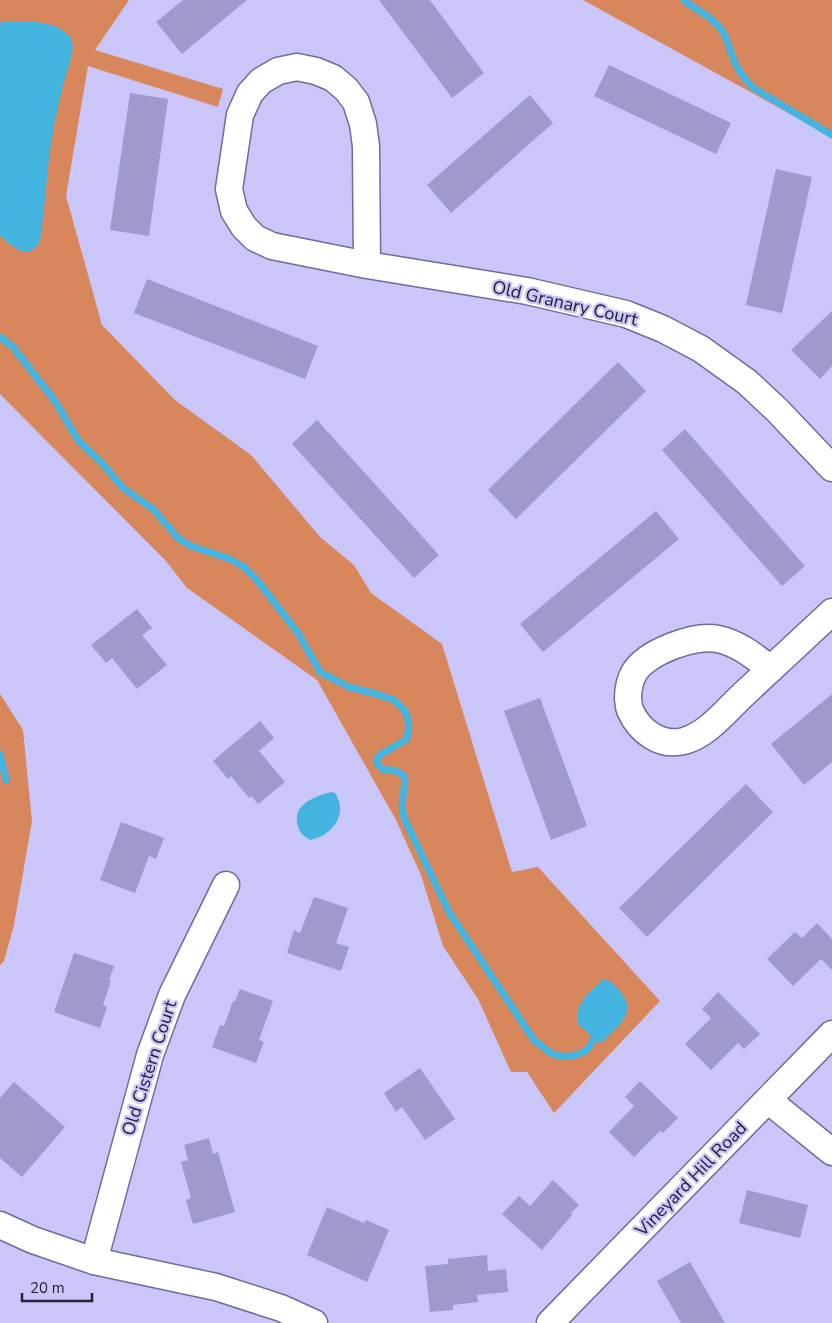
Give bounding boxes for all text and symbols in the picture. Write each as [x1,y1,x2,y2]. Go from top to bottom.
street label: Old Granary Court [490,275,641,332]
street label: Old Cistern Court [116,997,182,1139]
street label: Vineyard Hill Road [629,1116,752,1242]
scale bar [22,1270,92,1302]
text: 20 m [30,1278,65,1298]

